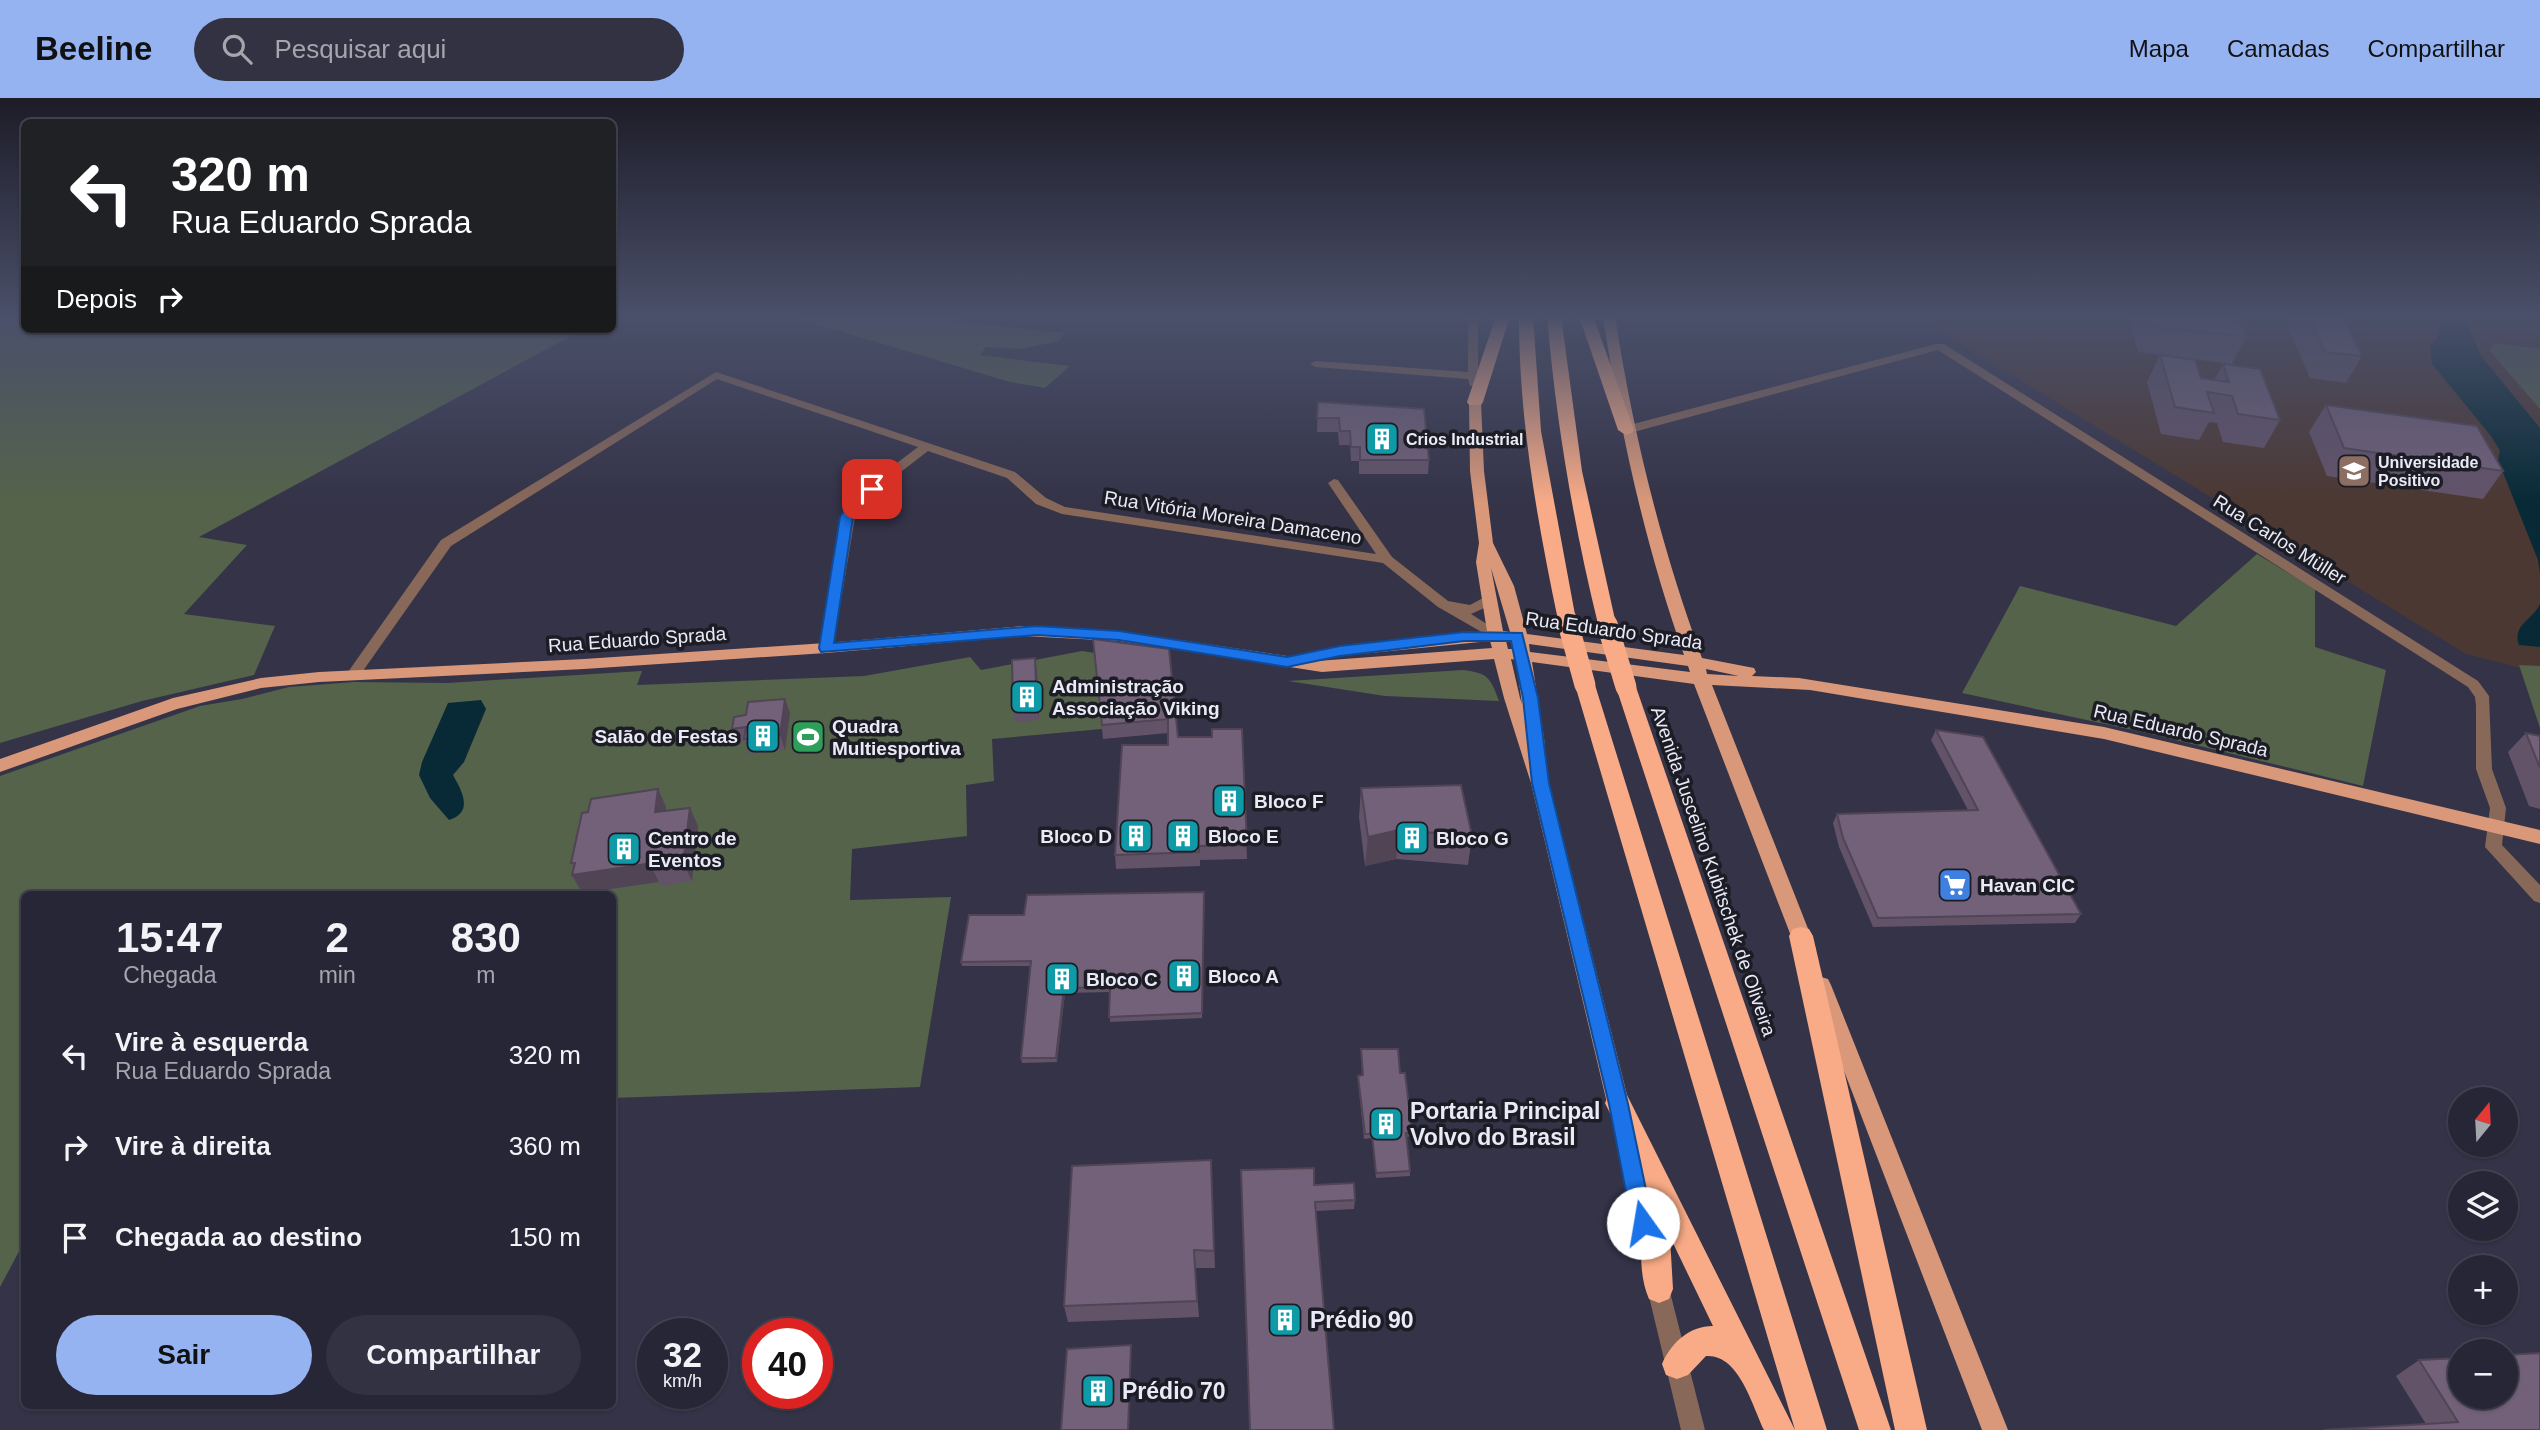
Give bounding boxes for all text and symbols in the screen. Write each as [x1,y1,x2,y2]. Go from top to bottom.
search box [194,18,684,81]
text: Beeline [35,30,152,67]
icon: search [218,30,256,68]
text: Pesquisar aqui [274,34,446,64]
text: Mapa [2129,35,2189,62]
text: Camadas [2227,35,2330,62]
text: Compartilhar [2368,35,2505,62]
icon: left [56,147,147,238]
text: 320 m [171,147,310,201]
text: Rua Eduardo Sprada [171,204,472,240]
icon: right [151,280,189,318]
text: Depois [56,284,137,314]
building icon: Crios Industrial [1363,420,1401,458]
place label: Crios Industrial [1406,431,1523,448]
school or university icon: Universidade Positivo [2335,452,2373,490]
place label: Universidade Positivo [2378,454,2479,489]
pin [842,459,902,519]
icon: arrive [853,470,891,508]
street label: Rua Vitória Moreira Damaceno [1103,487,1363,548]
street label: Rua Carlos Müller [2210,490,2350,589]
street label: Rua Eduardo Sprada [1524,608,1704,653]
street label: Rua Eduardo Sprada [547,623,727,656]
place label: Administração Associação Viking [1052,676,1220,719]
building icon: Administração Associação Viking [1008,678,1046,716]
street label: Rua Eduardo Sprada [2092,700,2271,761]
street label: Avenida Juscelino Kubitschek de Oliveira [1647,704,1780,1039]
place label: Quadra Multiesportiva [832,716,961,759]
building icon: Salão de Festas [744,717,782,755]
sports icon: Quadra Multiesportiva [789,718,827,756]
place label: Salão de Festas [594,726,738,747]
building icon: Bloco F [1210,782,1248,820]
place label: Bloco F [1254,791,1324,812]
building icon: Bloco D [1117,817,1155,855]
building icon: Bloco E [1164,817,1202,855]
building icon: Bloco G [1393,819,1431,857]
place label: Bloco D [1040,826,1112,847]
place label: Bloco E [1208,826,1279,847]
place label: Centro de Eventos [648,828,737,871]
place label: Bloco G [1436,828,1509,849]
building icon: Centro de Eventos [605,830,643,868]
supermarket icon: Havan CIC [1936,866,1974,904]
place label: Havan CIC [1980,875,2075,896]
text: 15:47 [116,914,224,961]
text: 2 [325,914,349,961]
text: 830 [451,914,521,961]
building icon: Bloco A [1165,957,1203,995]
building icon: Bloco C [1043,960,1081,998]
text: Chegada [123,962,217,988]
text: min [319,962,356,988]
text: m [476,962,495,988]
place label: Bloco A [1208,966,1279,987]
place label: Bloco C [1086,969,1158,990]
text: Vire à esquerda [115,1027,308,1057]
icon: left [56,1037,94,1075]
text: 320 m [509,1040,581,1070]
text: Rua Eduardo Sprada [115,1058,331,1084]
north arrow [2448,1087,2518,1157]
map controls [2448,1087,2518,1409]
place label: Portaria Principal Volvo do Brasil [1410,1098,1600,1150]
building icon: Portaria Principal Volvo do Brasil [1367,1105,1405,1143]
icon: right [56,1128,94,1166]
text: Vire à direita [115,1131,271,1161]
text: 360 m [509,1131,581,1161]
button: layers [2448,1171,2518,1241]
position arrow [1606,1186,1680,1260]
icon: arrive [56,1219,94,1257]
text: Chegada ao destino [115,1222,362,1252]
text: 150 m [509,1222,581,1252]
button: + [2448,1255,2518,1325]
building icon: Prédio 90 [1266,1301,1304,1339]
place label: Prédio 90 [1310,1307,1414,1333]
button: Sair [56,1315,312,1395]
button: Compartilhar [326,1315,581,1395]
speed limit sign: 40 [742,1318,833,1409]
text: 32 [663,1335,702,1374]
button: − [2448,1339,2518,1409]
text: km/h [663,1371,702,1391]
building icon: Prédio 70 [1079,1372,1117,1410]
place label: Prédio 70 [1122,1378,1226,1404]

